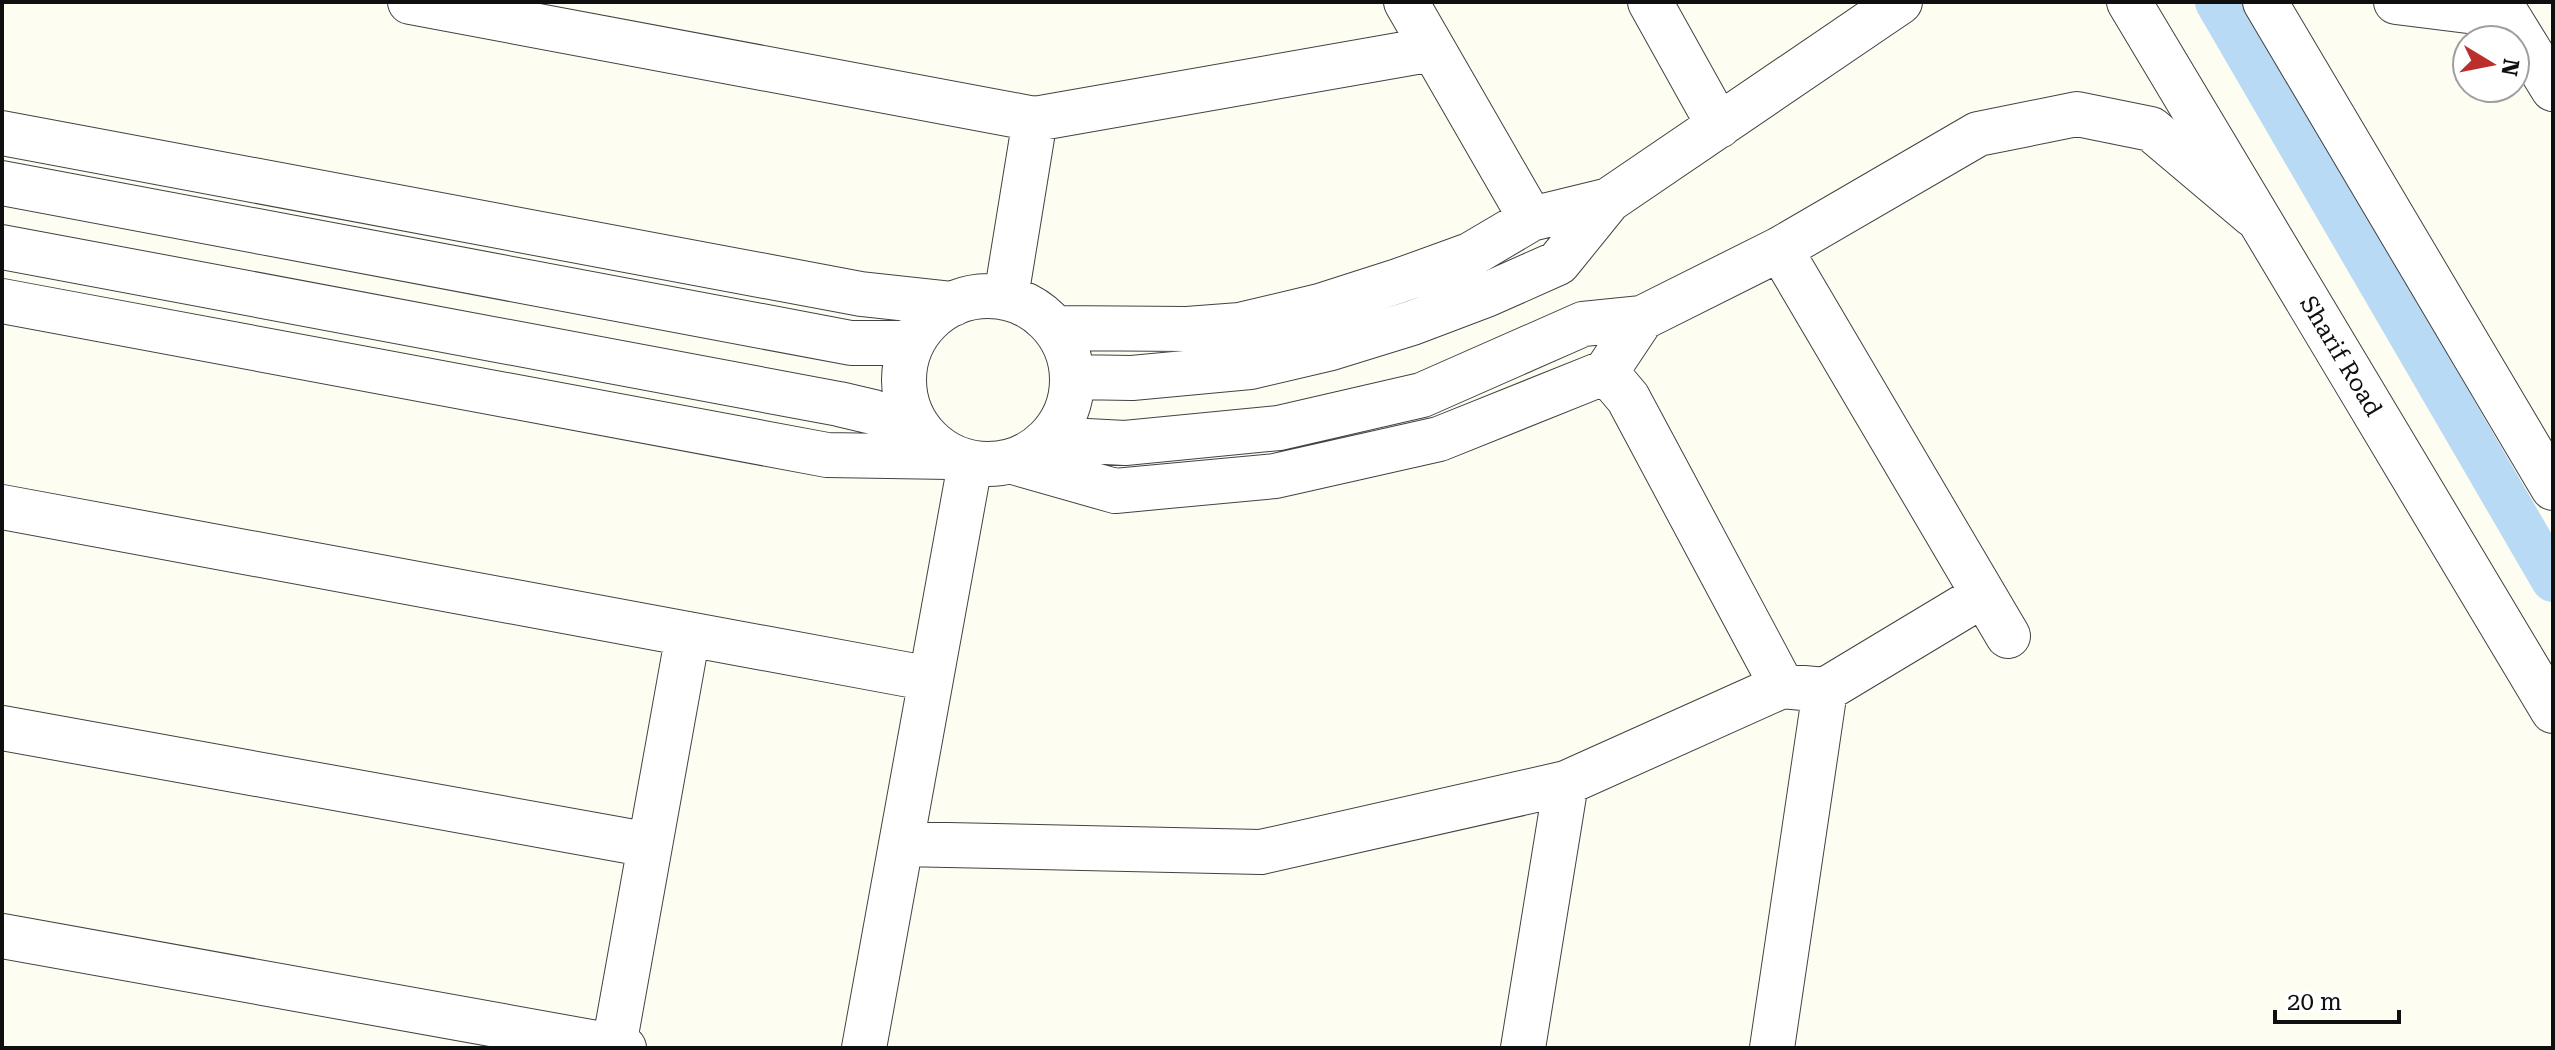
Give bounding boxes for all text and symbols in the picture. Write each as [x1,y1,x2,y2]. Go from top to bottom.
north arrow [2451,24,2531,104]
text: N [2496,57,2524,78]
street label: Sharif Road [2294,291,2388,421]
scale bar [2275,974,2399,1024]
text: 20 m [2287,988,2342,1016]

